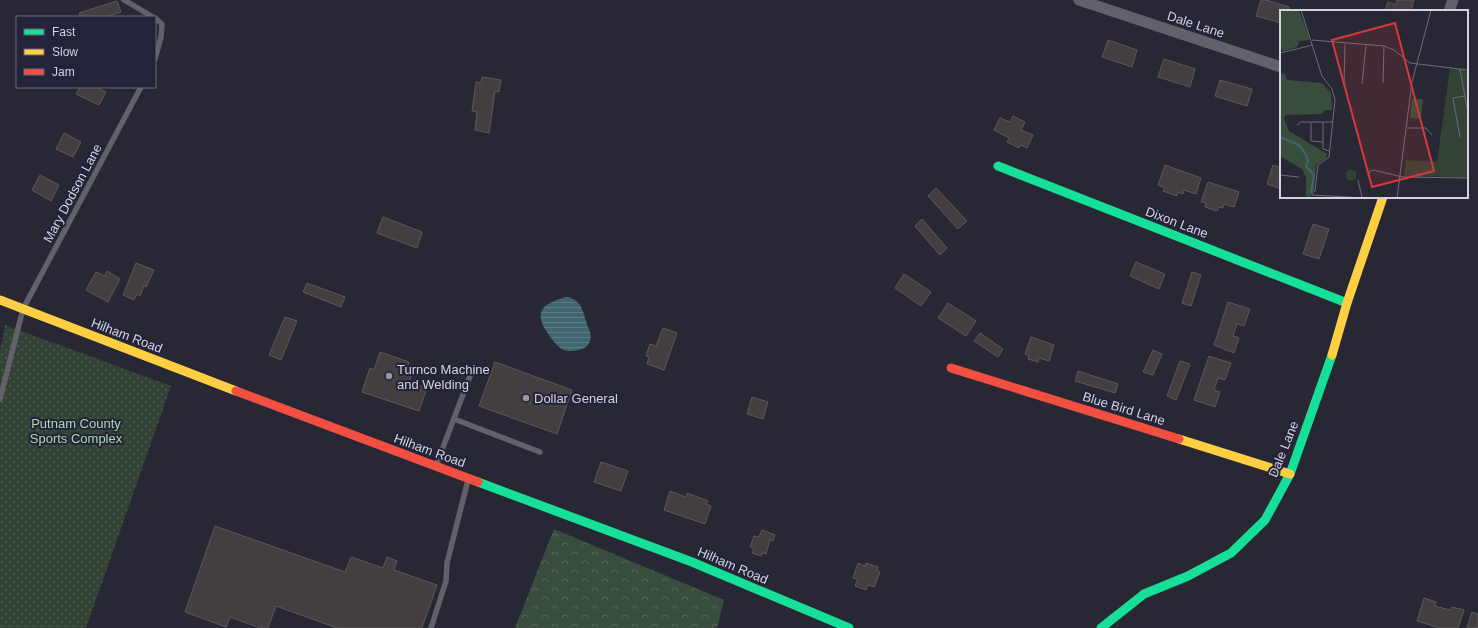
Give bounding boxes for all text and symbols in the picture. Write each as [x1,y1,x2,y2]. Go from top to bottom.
street label: Dale Lane [1165,8,1226,41]
inset map [1280,10,1468,198]
legend [16,16,156,88]
text: Fast [52,25,76,39]
text: Slow [52,45,78,59]
text: Jam [52,65,75,79]
street label: Mary Dodson Lane [40,141,105,245]
street label: Dixon Lane [1143,204,1210,241]
street label: Hilham Road [89,315,165,356]
place label: Turnco Machine and Welding [397,362,490,392]
marker: Turnco Machine and Welding [384,371,394,381]
street label: Blue Bird Lane [1081,389,1167,428]
place label: Dollar General [534,391,618,406]
marker: Dollar General [521,393,531,403]
park label: Putnam County Sports Complex [30,416,123,446]
street label: Dale Lane [1265,419,1302,479]
street label: Hilham Road [392,431,468,470]
street label: Hilham Road [695,544,770,587]

